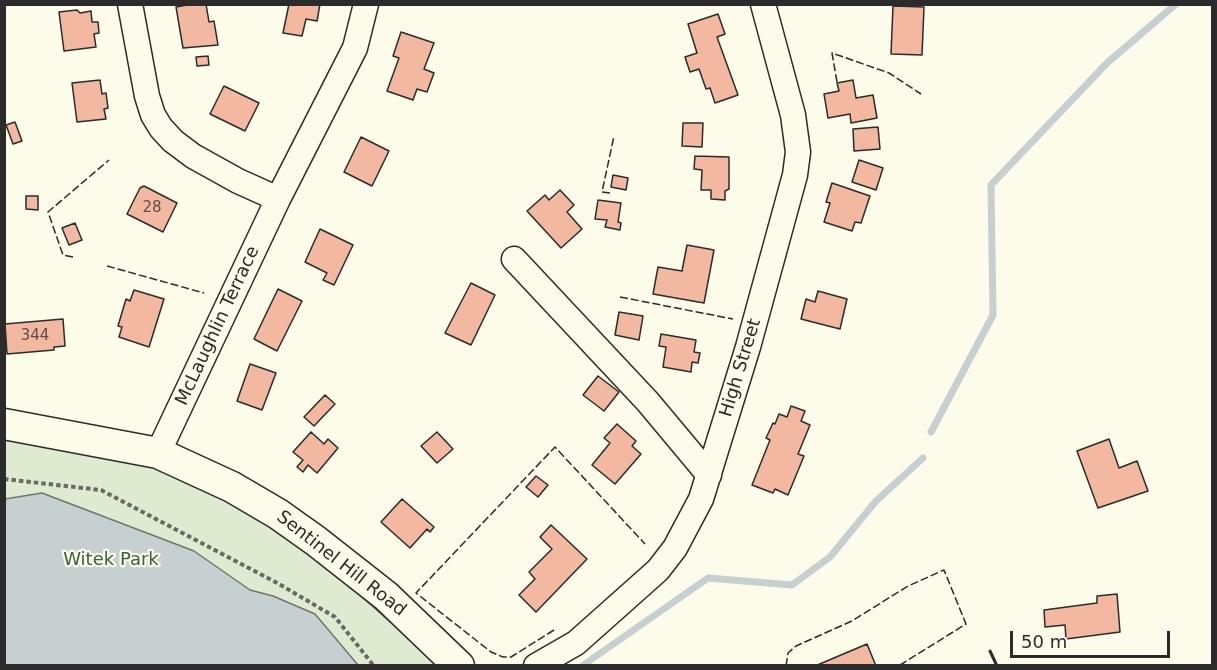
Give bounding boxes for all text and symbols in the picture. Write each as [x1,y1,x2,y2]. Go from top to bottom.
house number: 28 [142,199,162,217]
street label: McLaughlin Terrace [172,243,264,409]
street label: High Street [716,316,766,420]
house number: 344 [21,327,49,345]
street label: Sentinel Hill Road [272,507,410,621]
park label: Witek Park [63,549,159,571]
scale bar [1013,619,1174,657]
text: 50 m [1021,631,1067,652]

